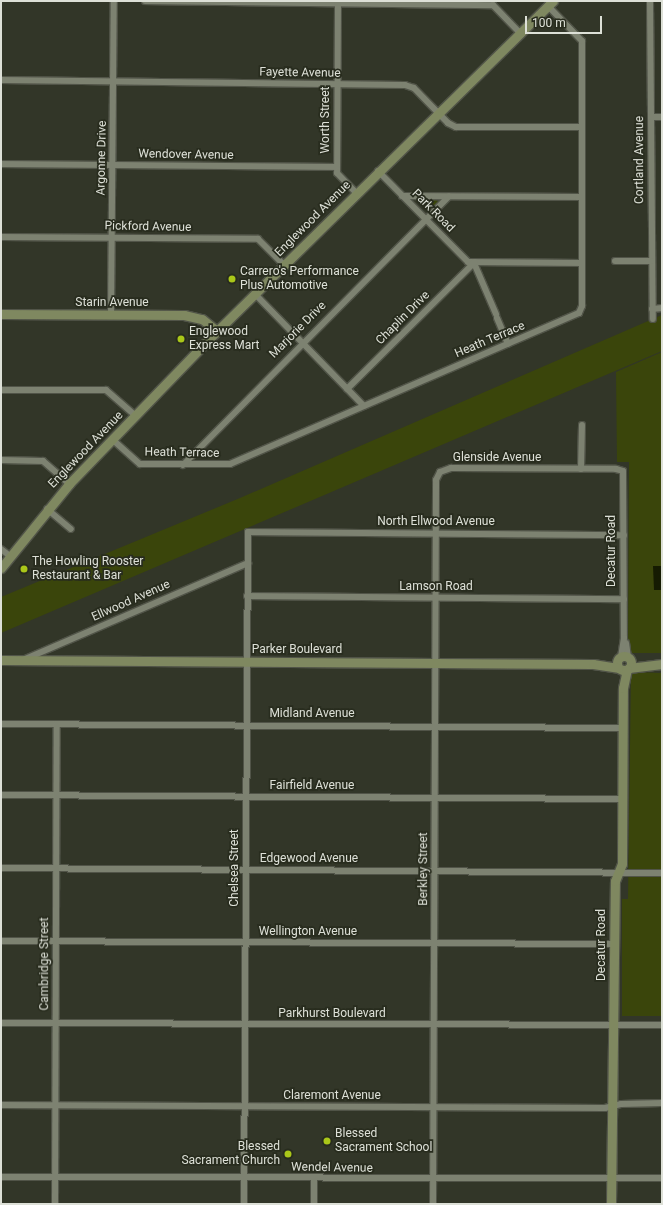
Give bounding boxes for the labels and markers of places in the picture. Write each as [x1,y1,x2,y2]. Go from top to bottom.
place label: Carrero's Performance Plus Automotive [240,265,359,293]
marker: Carrero's Performance Plus Automotive [227,274,237,284]
place label: Englewood Express Mart [189,325,259,353]
marker: Englewood Express Mart [176,334,186,344]
place label: The Howling Rooster Restaurant & Bar [32,555,143,583]
marker: The Howling Rooster Restaurant & Bar [19,564,29,574]
place label: Blessed Sacrament School [335,1127,432,1155]
marker: Blessed Sacrament School [322,1136,332,1146]
place label: Blessed Sacrament Church [181,1140,280,1168]
marker: Blessed Sacrament Church [283,1149,293,1159]

